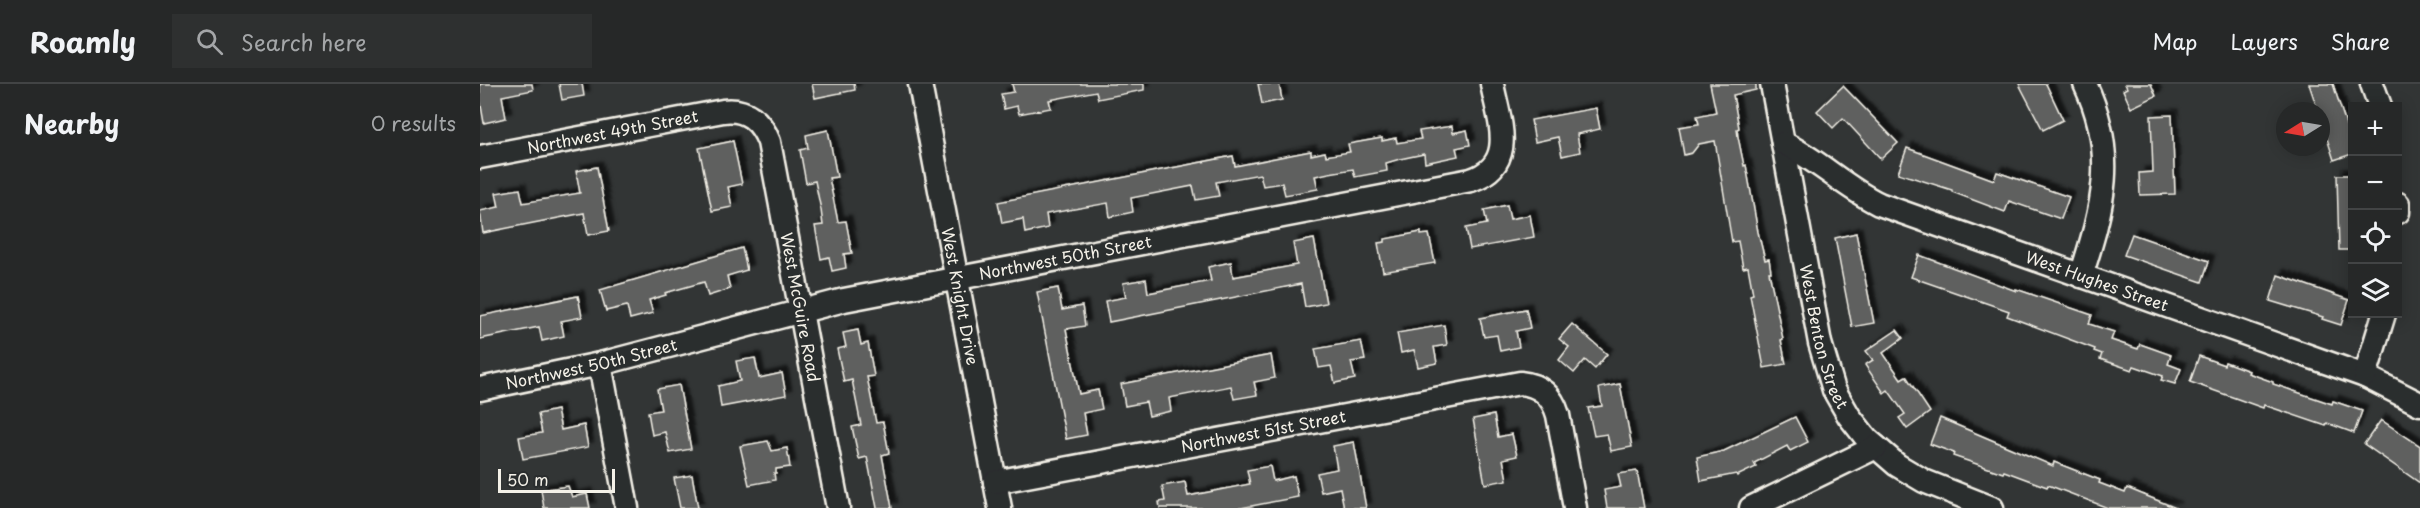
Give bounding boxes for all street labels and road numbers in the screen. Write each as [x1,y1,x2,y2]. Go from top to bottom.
street label: Northwest 49th Street [525,103,700,159]
street label: West Knight Drive [936,225,986,367]
street label: Northwest 50th Street [977,228,1154,285]
street label: West McGuire Road [775,230,827,384]
street label: West Hughes Street [2022,244,2172,317]
street label: West Benton Street [1795,262,1856,413]
street label: Northwest 50th Street [503,331,680,394]
street label: Northwest 51st Street [1179,403,1348,458]

